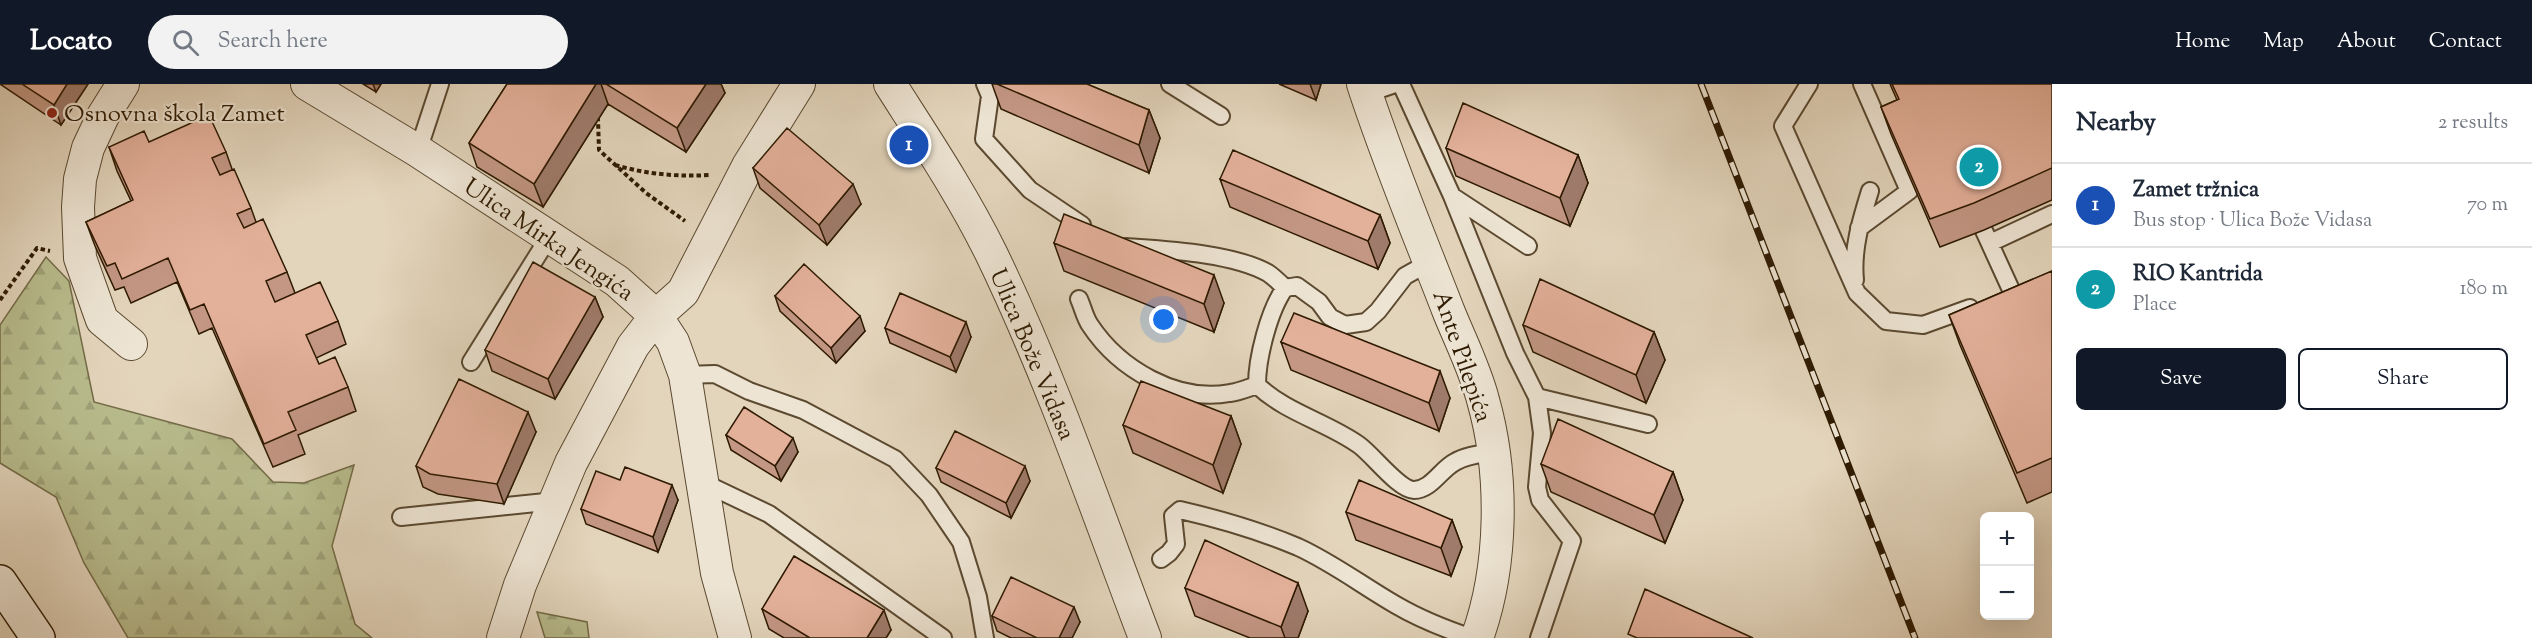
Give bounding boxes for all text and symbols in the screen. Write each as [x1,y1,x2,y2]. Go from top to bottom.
search box [148,15,568,69]
text: Locato [30,22,112,62]
icon: search [169,26,202,59]
text: Search here [217,26,328,58]
text: Home [2175,27,2230,57]
text: Map [2263,27,2304,57]
text: About [2337,27,2396,57]
text: Contact [2429,27,2502,57]
place label: Osnovna škola Zamet [64,98,285,132]
text: Nearby [2076,105,2156,142]
marker: Osnovna škola Zamet [45,106,59,120]
text: 2 results [2438,109,2508,138]
pin: 1 [890,122,928,168]
pin: 2 [1960,144,1998,190]
street label: Ulica Mirka Jengića [456,171,640,310]
text: Zamet tržnica [2133,175,2259,207]
text: 1 [2092,191,2099,220]
text: 70 m [2467,191,2508,220]
text: Bus stop · Ulica Bože Vidasa [2133,207,2372,236]
text: RIO Kantrida [2133,259,2263,291]
street label: Ulica Bože Vidasa [980,264,1083,446]
text: 2 [2091,275,2100,304]
text: 180 m [2460,275,2508,304]
street label: Ante Pilepića [1423,286,1500,427]
text: Place [2133,291,2177,320]
your location [1149,305,1178,334]
button: Save [2076,348,2286,410]
button: Share [2298,348,2508,410]
map controls [1980,512,2034,620]
button: + [1980,512,2034,566]
button: − [1980,566,2034,620]

